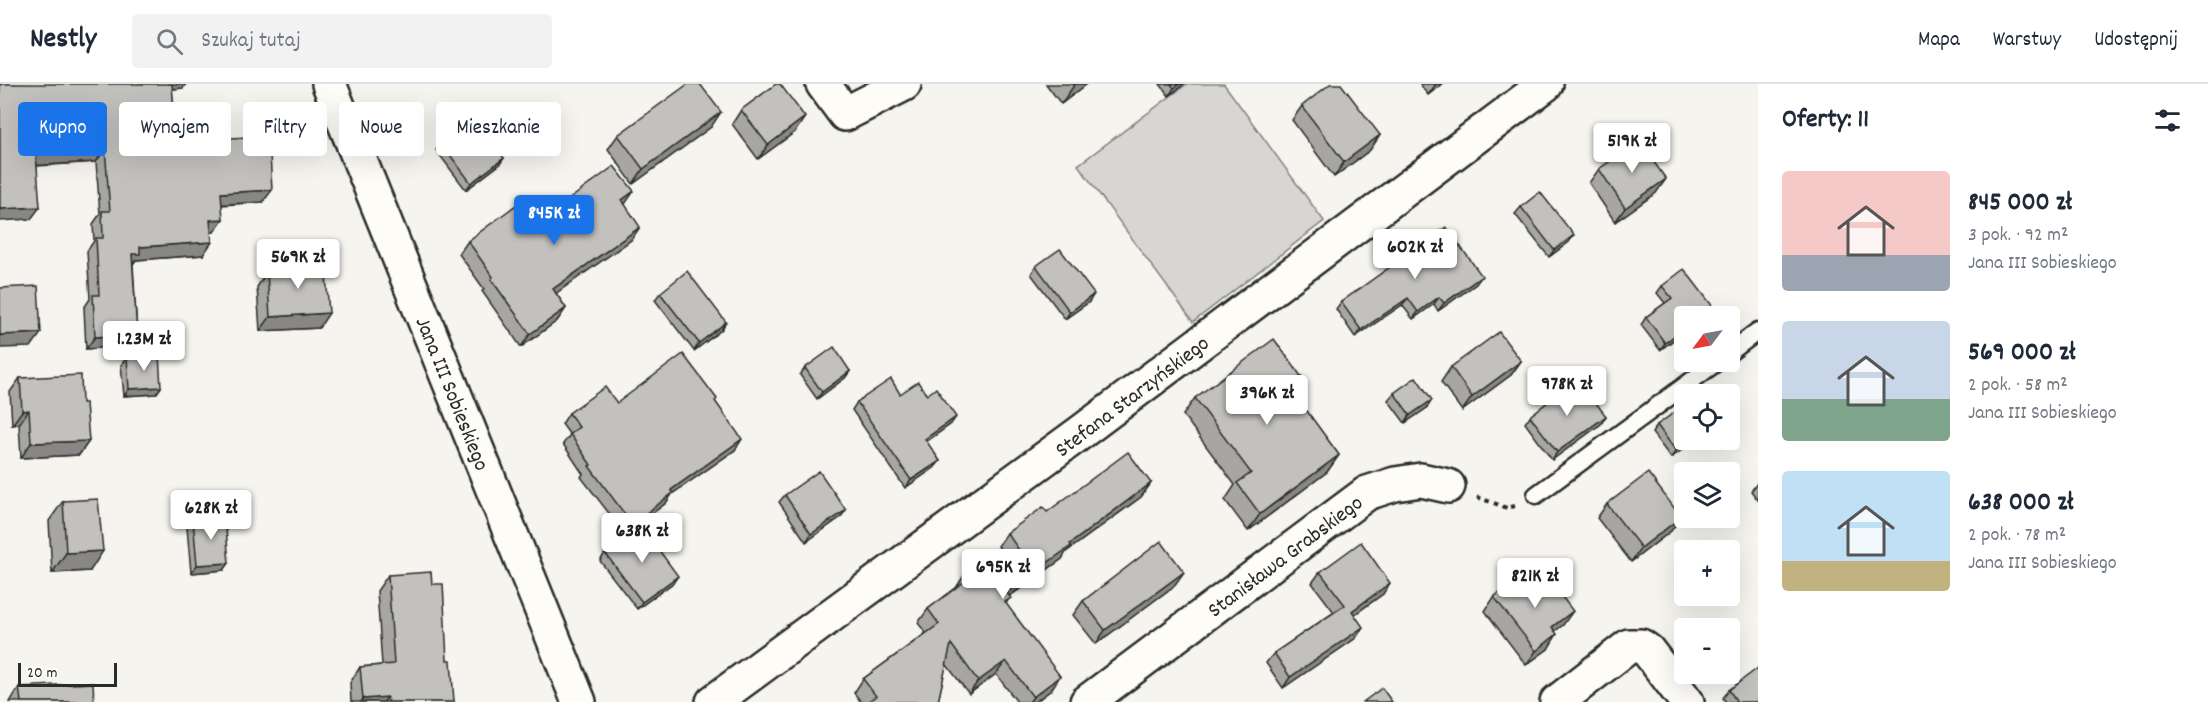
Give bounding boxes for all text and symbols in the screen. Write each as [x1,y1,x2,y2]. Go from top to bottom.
search box [132,14,552,68]
text: Nestly [30,21,96,61]
icon: search [153,25,186,58]
text: Szukaj tutaj [201,26,301,57]
text: Mapa [1918,26,1960,56]
text: Warstwy [1993,26,2061,56]
text: Udostępnij [2094,26,2178,56]
chip: Kupno [18,102,107,156]
chip: Wynajem [119,102,231,156]
chip: Filtry [243,102,327,156]
chip: Nowe [339,102,424,156]
chip: Mieszkanie [436,102,561,156]
text: Oferty: 11 [1782,102,1869,139]
icon: filters [2151,104,2184,137]
pin: 519K zł [1577,123,1687,174]
text: 519K zł [1607,128,1657,156]
text: 845 000 zł [1968,185,2072,222]
pin: 845K zł [499,195,609,246]
icon: home [1830,195,1902,267]
text: 845K zł [528,200,580,228]
text: 3 pok. · 92 m² [1968,222,2068,250]
pin: 602K zł [1360,229,1470,280]
text: 602K zł [1387,234,1443,262]
pin: 569K zł [243,239,353,290]
text: 569K zł [271,244,325,272]
text: Jana III Sobieskiego [1968,250,2117,278]
north arrow [1674,306,1740,372]
map controls [1674,306,1740,684]
street label: Jana III Sobieskiego [406,313,496,476]
pin: 1.23M zł [82,321,206,372]
text: 1.23M zł [117,326,171,354]
street label: Stefana Starzyńskiego [1049,329,1217,466]
text: 569 000 zł [1968,335,2076,372]
icon: home [1830,345,1902,417]
pin: 978K zł [1512,366,1622,417]
text: 978K zł [1541,371,1593,399]
text: 2 pok. · 58 m² [1968,372,2068,400]
pin: 396K zł [1212,375,1322,426]
text: 396K zł [1240,380,1294,408]
button: locate [1674,384,1740,450]
text: Jana III Sobieskiego [1968,400,2117,428]
button: layers [1674,462,1740,528]
text: 638 000 zł [1968,485,2074,522]
street label: Stanisława Grabskiego [1202,489,1370,627]
pin: 628K zł [156,490,266,541]
text: 628K zł [184,495,238,523]
icon: home [1830,495,1902,567]
pin: 638K zł [587,513,697,564]
text: 638K zł [615,518,669,546]
text: 2 pok. · 78 m² [1968,522,2066,550]
button: + [1674,540,1740,606]
pin: 695K zł [948,549,1058,600]
text: Jana III Sobieskiego [1968,550,2117,578]
text: 695K zł [976,554,1030,582]
pin: 821K zł [1480,558,1590,609]
text: 821K zł [1511,563,1559,591]
button: − [1674,618,1740,684]
scale bar [18,660,117,688]
text: 20 m [27,662,57,685]

